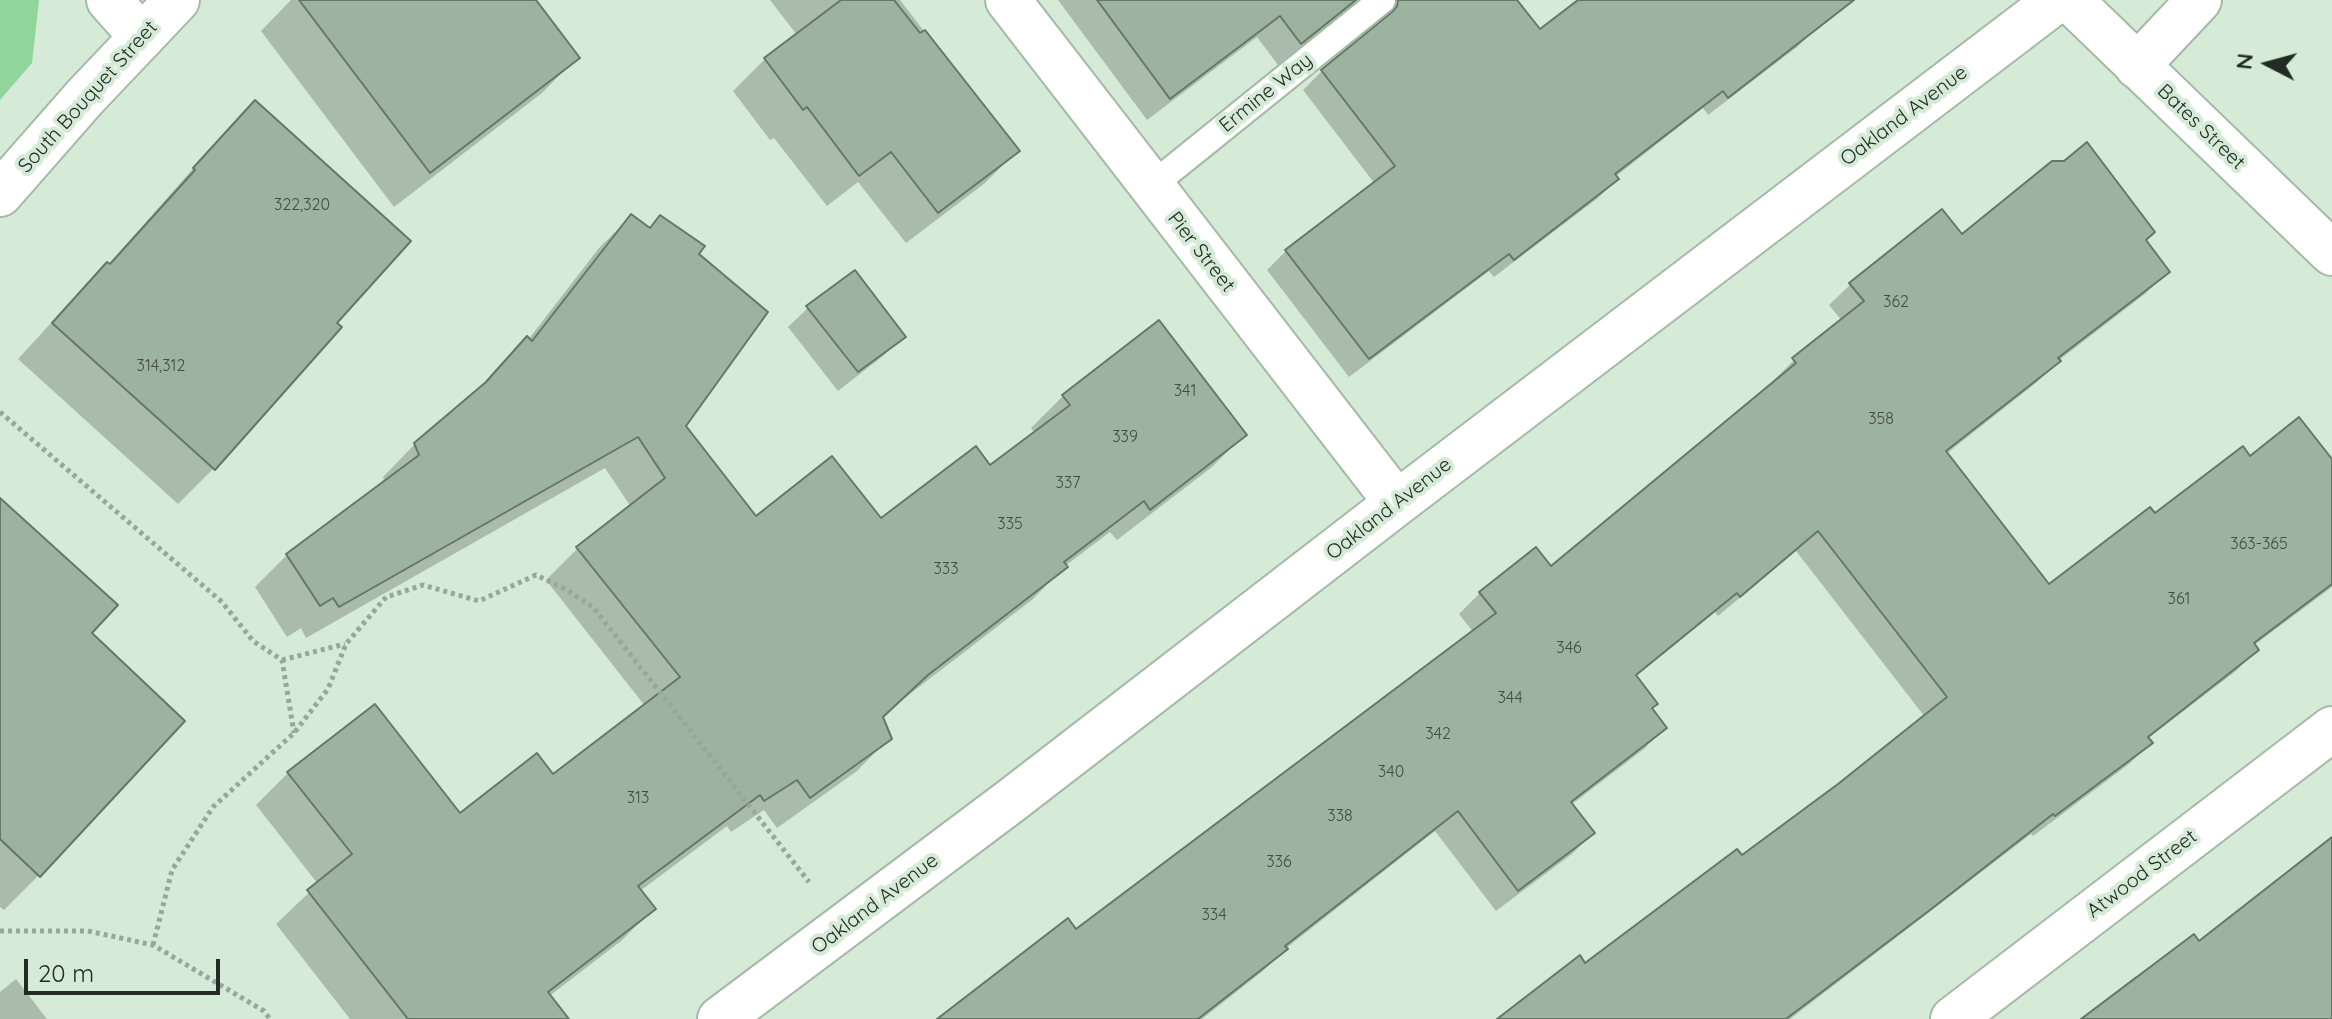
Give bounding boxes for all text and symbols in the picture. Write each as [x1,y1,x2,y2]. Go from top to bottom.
street label: South Bouquet Street [13,16,163,178]
north arrow [2228,24,2308,104]
street label: Ermine Way [1215,48,1317,138]
text: N [2229,52,2259,71]
street label: Oakland Avenue [1836,61,1972,171]
street label: Bates Street [2152,79,2250,175]
house number: 322,320 [274,195,330,215]
street label: Pier Street [1162,207,1240,297]
house number: 362 [1883,292,1909,312]
house number: 314,312 [137,356,185,376]
house number: 341 [1174,381,1196,401]
house number: 358 [1868,409,1894,429]
house number: 339 [1112,427,1138,447]
street label: Oakland Avenue [1322,453,1456,565]
house number: 337 [1056,473,1080,493]
house number: 335 [997,514,1023,534]
house number: 363-365 [2230,534,2288,554]
house number: 333 [933,559,959,579]
house number: 361 [2168,589,2190,609]
house number: 346 [1556,638,1582,658]
house number: 344 [1497,688,1523,708]
house number: 342 [1425,724,1451,744]
house number: 340 [1378,762,1404,782]
house number: 313 [627,788,649,808]
house number: 338 [1327,806,1353,826]
street label: Atwood Street [2082,825,2202,923]
street label: Oakland Avenue [807,849,943,959]
house number: 336 [1266,852,1292,872]
house number: 334 [1201,905,1227,925]
scale bar [28,943,224,993]
text: 20 m [38,958,94,988]

